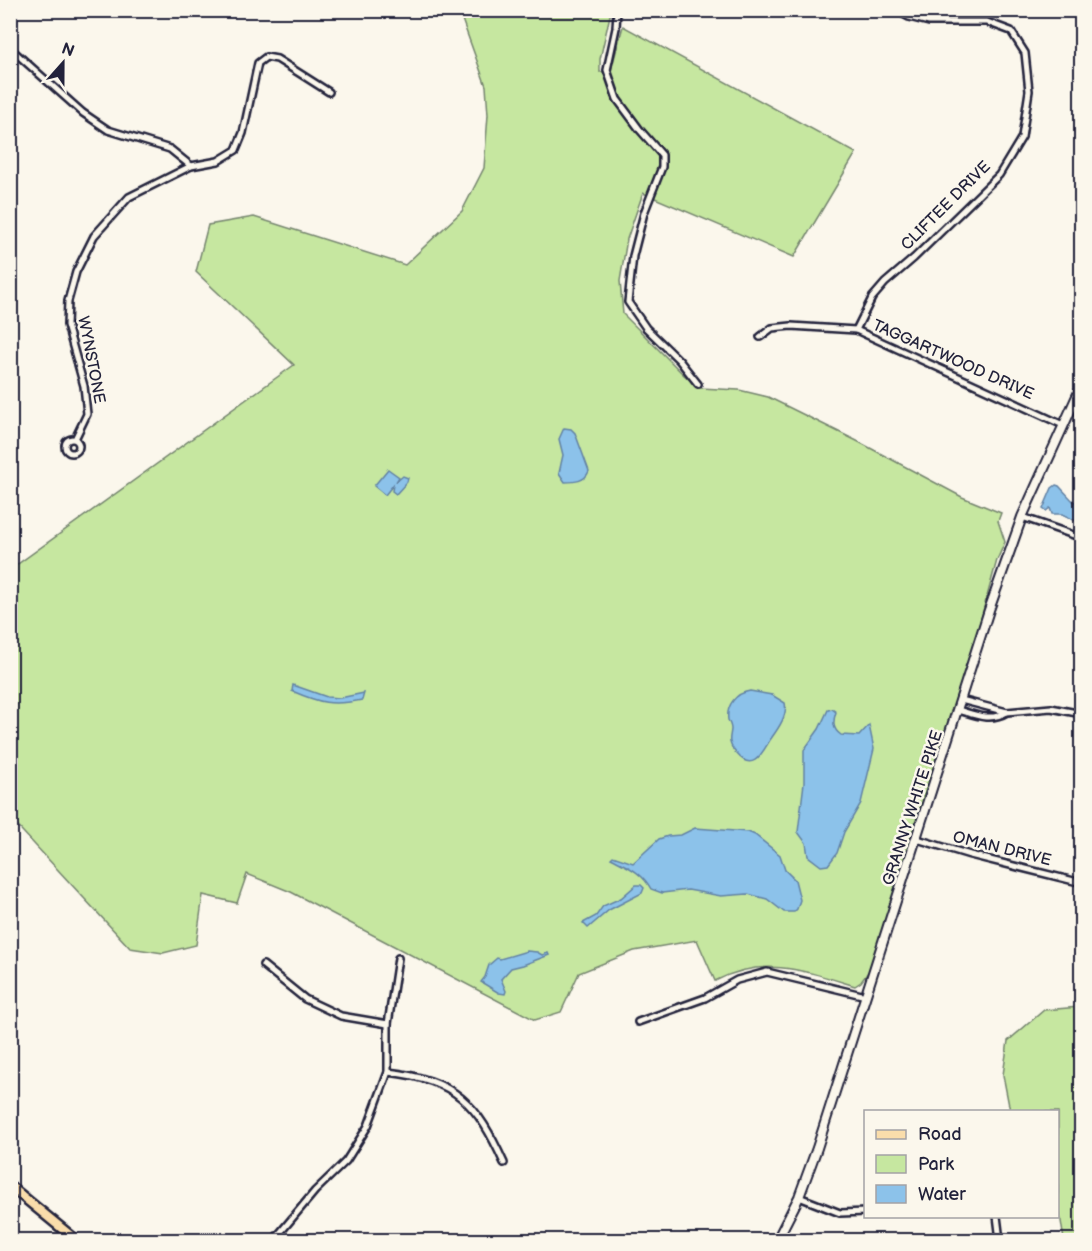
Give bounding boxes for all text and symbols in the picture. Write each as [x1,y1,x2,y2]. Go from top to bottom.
north arrow [33,33,93,93]
text: N [59,39,77,61]
street label: CLIFTEE DRIVE [897,157,995,255]
street label: WYNSTONE [73,315,109,405]
street label: TAGGARTWOOD DRIVE [869,316,1037,404]
street label: GRANNY WHITE PIKE [879,728,947,888]
street label: OMAN DRIVE [951,828,1053,870]
legend [864,1110,1059,1218]
text: Road [918,1124,962,1145]
text: Park [918,1154,954,1175]
text: Water [918,1184,966,1205]

